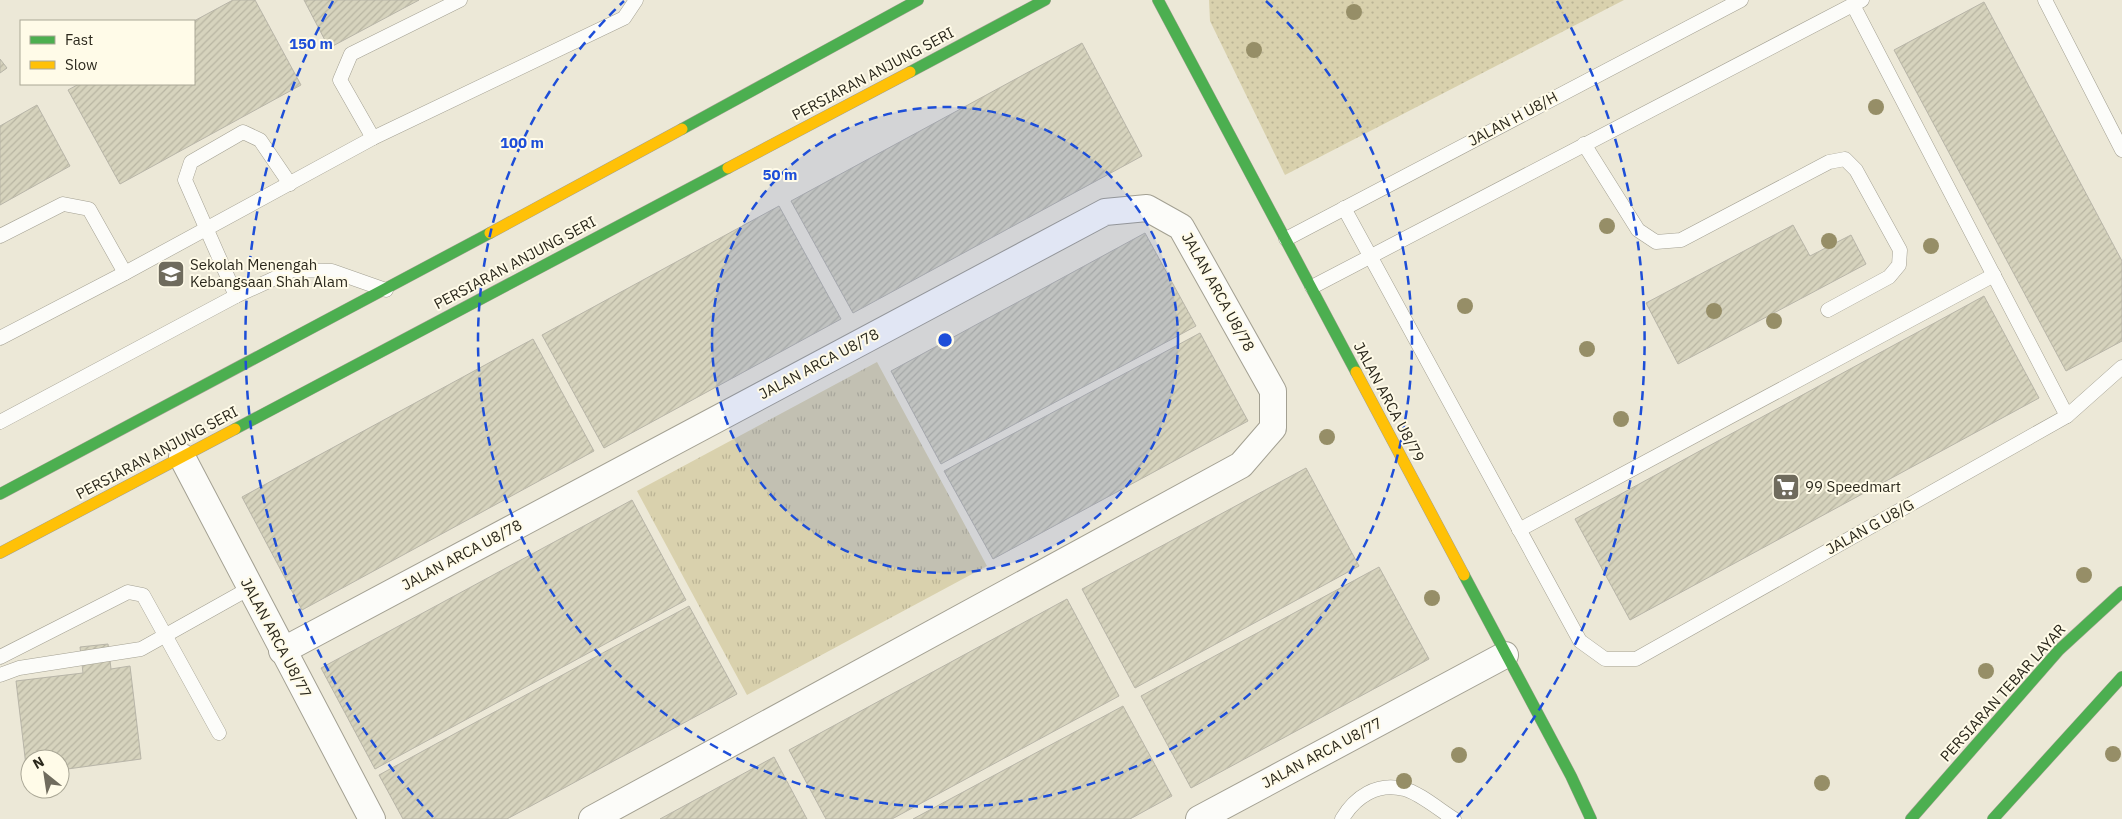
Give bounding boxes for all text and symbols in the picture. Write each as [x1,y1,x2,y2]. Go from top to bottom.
legend [20,20,195,85]
street label: PERSIARAN ANJUNG SERI [788,23,957,124]
text: Fast [65,30,93,49]
text: 150 m [289,34,333,53]
text: Slow [65,55,98,74]
street label: JALAN H U8/H [1465,87,1561,150]
text: 100 m [500,133,544,152]
text: 50 m [763,165,797,184]
street label: PERSIARAN ANJUNG SERI [430,212,599,313]
street label: JALAN ARCA U8/78 [1178,229,1259,355]
place label: Sekolah Menengah Kebangsaan Shah Alam [190,255,348,291]
school or university icon: Sekolah Menengah Kebangsaan Shah Alam [156,259,186,289]
street label: JALAN ARCA U8/78 [756,324,882,403]
centre of rings [936,331,954,349]
street label: JALAN ARCA U8/79 [1350,339,1429,465]
street label: PERSIARAN ANJUNG SERI [72,402,241,503]
supermarket icon: 99 Speedmart [1771,472,1801,502]
place label: 99 Speedmart [1805,477,1901,496]
street label: JALAN G U8/G [1822,495,1917,559]
street label: JALAN ARCA U8/78 [399,515,525,594]
street label: JALAN ARCA U8/77 [237,575,316,701]
street label: PERSIARAN TEBAR LAYAR [1936,620,2069,765]
street label: JALAN ARCA U8/77 [1259,713,1385,792]
north arrow [20,749,70,799]
text: N [30,752,47,773]

